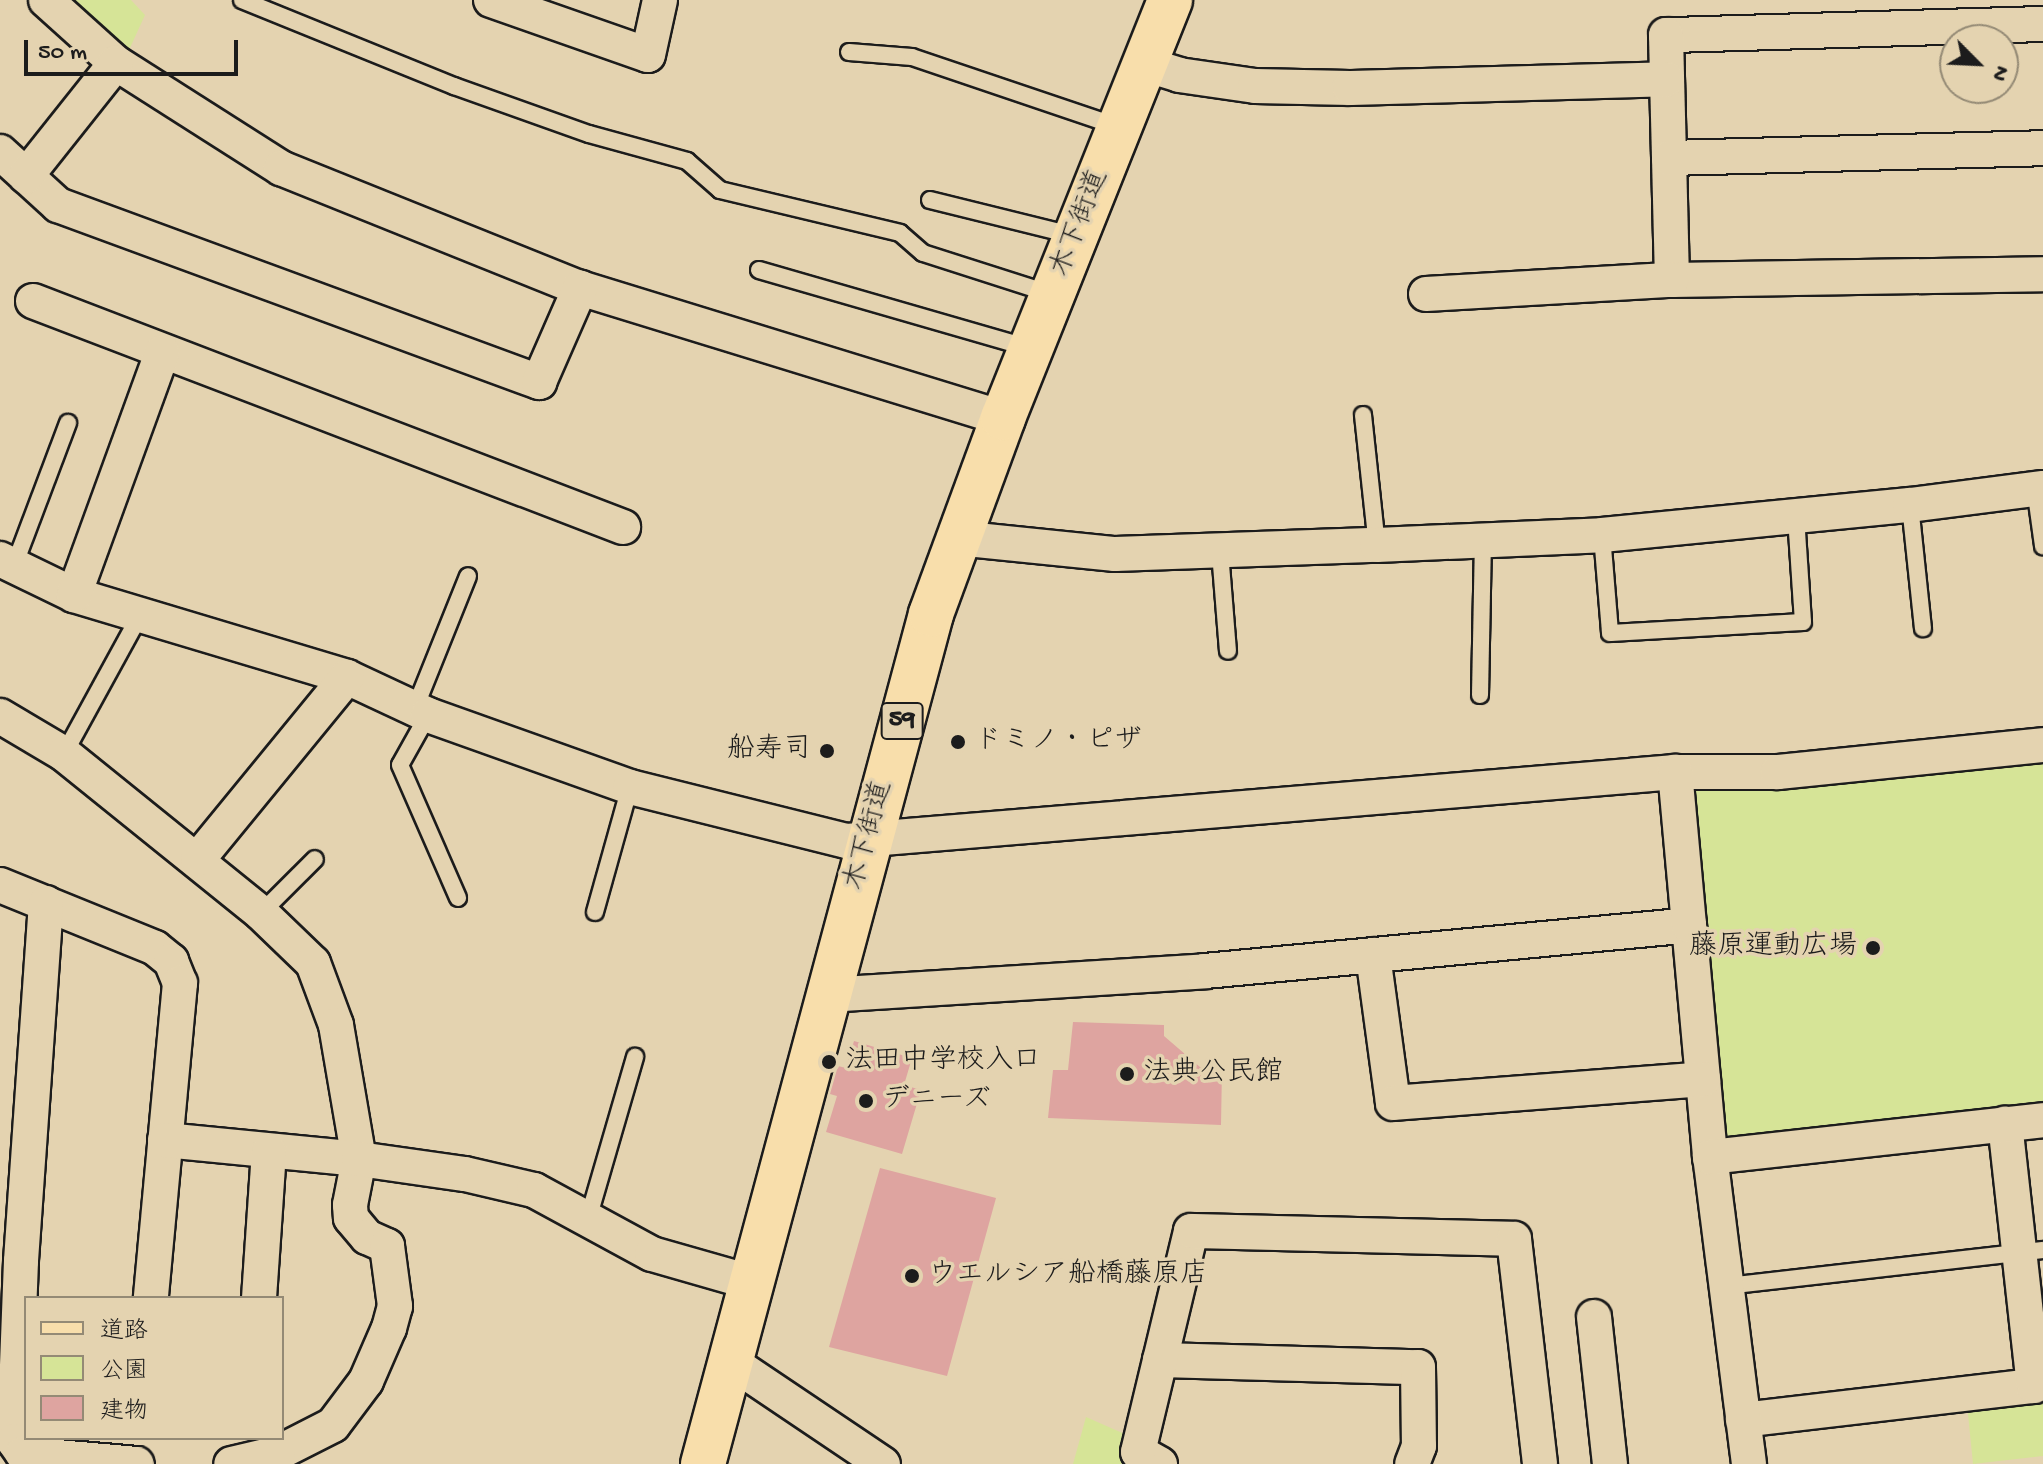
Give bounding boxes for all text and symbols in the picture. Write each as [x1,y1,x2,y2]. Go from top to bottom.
scale bar [28,24,242,74]
north arrow [1939,24,2019,104]
text: 50 m [38,39,87,68]
text: N [1984,61,2014,85]
street label: 木下街道 [1045,166,1117,282]
road number: 59 [880,699,924,743]
place label: ドミノ・ピザ [974,725,1142,759]
marker: ドミノ・ピザ [949,733,967,751]
place label: 船寿司 [727,734,811,768]
marker: 船寿司 [818,742,836,760]
street label: 木下街道 [839,778,901,894]
place label: 藤原運動広場 [1689,931,1857,965]
marker: 藤原運動広場 [1864,939,1882,957]
place label: 法田中学校入口 [845,1045,1041,1079]
marker: 法田中学校入口 [820,1053,838,1071]
place label: 法典公民館 [1143,1057,1283,1091]
marker: 法典公民館 [1118,1065,1136,1083]
place label: デニーズ [882,1084,993,1118]
marker: デニーズ [857,1092,875,1110]
place label: ウエルシア船橋藤原店 [928,1259,1208,1293]
marker: ウエルシア船橋藤原店 [903,1267,921,1285]
legend [24,1296,284,1440]
text: 道路 [100,1318,148,1347]
text: 公園 [100,1358,148,1387]
text: 建物 [100,1398,148,1427]

